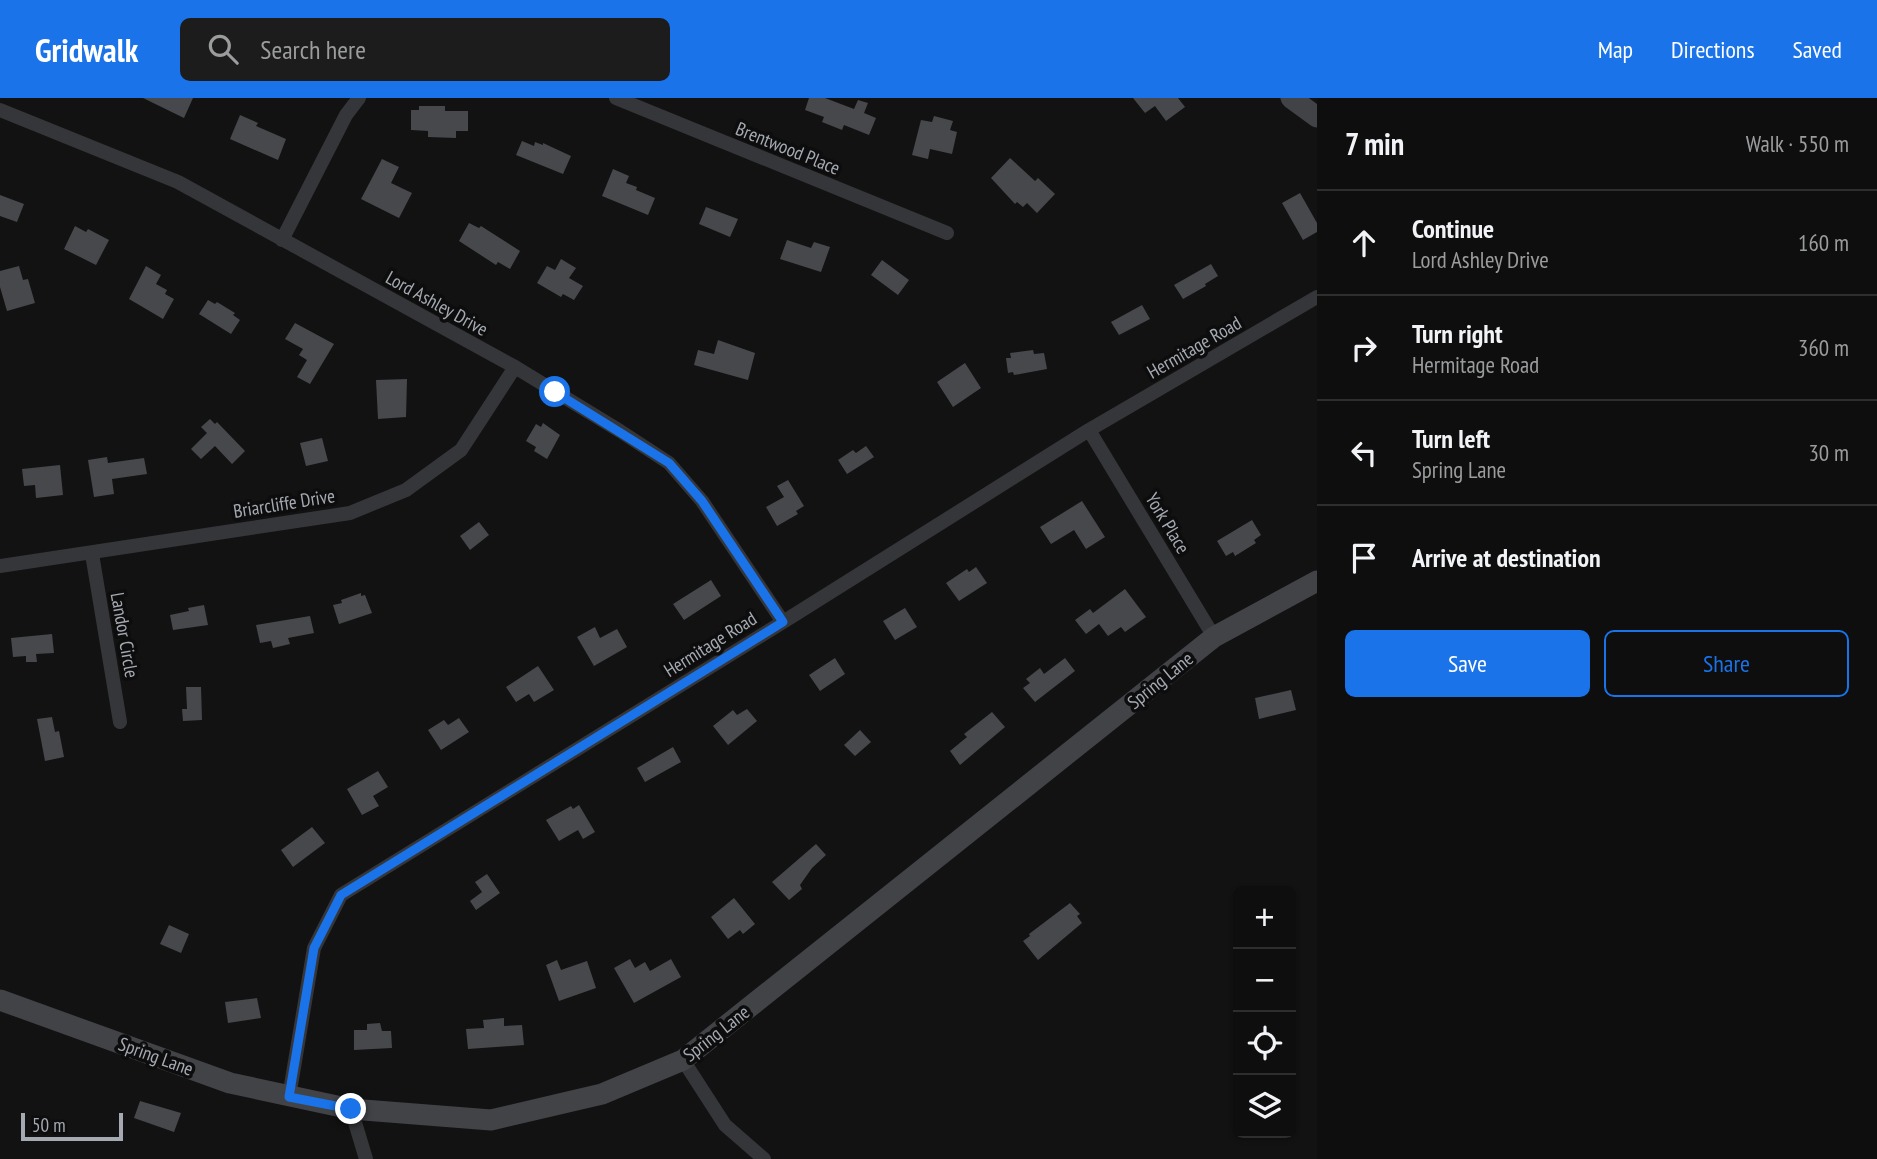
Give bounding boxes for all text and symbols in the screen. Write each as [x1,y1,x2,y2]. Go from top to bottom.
search box [180,18,670,81]
text: Gridwalk [35,28,138,71]
icon: search [204,30,242,68]
text: Search here [260,33,366,66]
text: Map [1598,34,1633,65]
text: Directions [1671,34,1755,65]
text: Saved [1793,34,1842,65]
street label: Brentwood Place [732,116,844,180]
text: 7 min [1345,124,1404,163]
text: Walk · 550 m [1746,129,1849,158]
text: Continue [1412,212,1494,245]
icon: ahead [1345,224,1383,262]
text: 160 m [1798,228,1849,257]
text: Lord Ashley Drive [1412,245,1549,274]
street label: Lord Ashley Drive [382,265,492,341]
street label: Hermitage Road [1143,310,1245,384]
text: Turn right [1412,317,1503,350]
icon: right [1345,329,1383,367]
text: 360 m [1798,333,1849,362]
text: Hermitage Road [1412,350,1539,379]
route start [539,376,570,407]
text: Turn left [1412,422,1490,455]
icon: left [1345,434,1383,472]
text: 30 m [1808,438,1849,467]
text: Spring Lane [1412,455,1506,484]
street label: Briarcliffe Drive [232,483,337,523]
street label: York Place [1141,488,1195,558]
icon: arrive [1345,539,1383,577]
text: Arrive at destination [1412,541,1601,574]
street label: Landor Circle [106,590,144,680]
street label: Hermitage Road [659,606,761,682]
button: Save [1345,630,1590,697]
button: Share [1604,630,1849,697]
street label: Spring Lane [1122,646,1198,714]
map controls [1233,886,1296,1138]
button: + [1233,886,1296,949]
button: − [1233,949,1296,1012]
street label: Spring Lane [678,1000,754,1066]
button: locate [1233,1012,1296,1075]
street label: Spring Lane [115,1031,197,1081]
button: layers [1233,1075,1296,1138]
route end [335,1093,366,1124]
scale bar [21,1110,122,1142]
text: 50 m [32,1113,66,1137]

